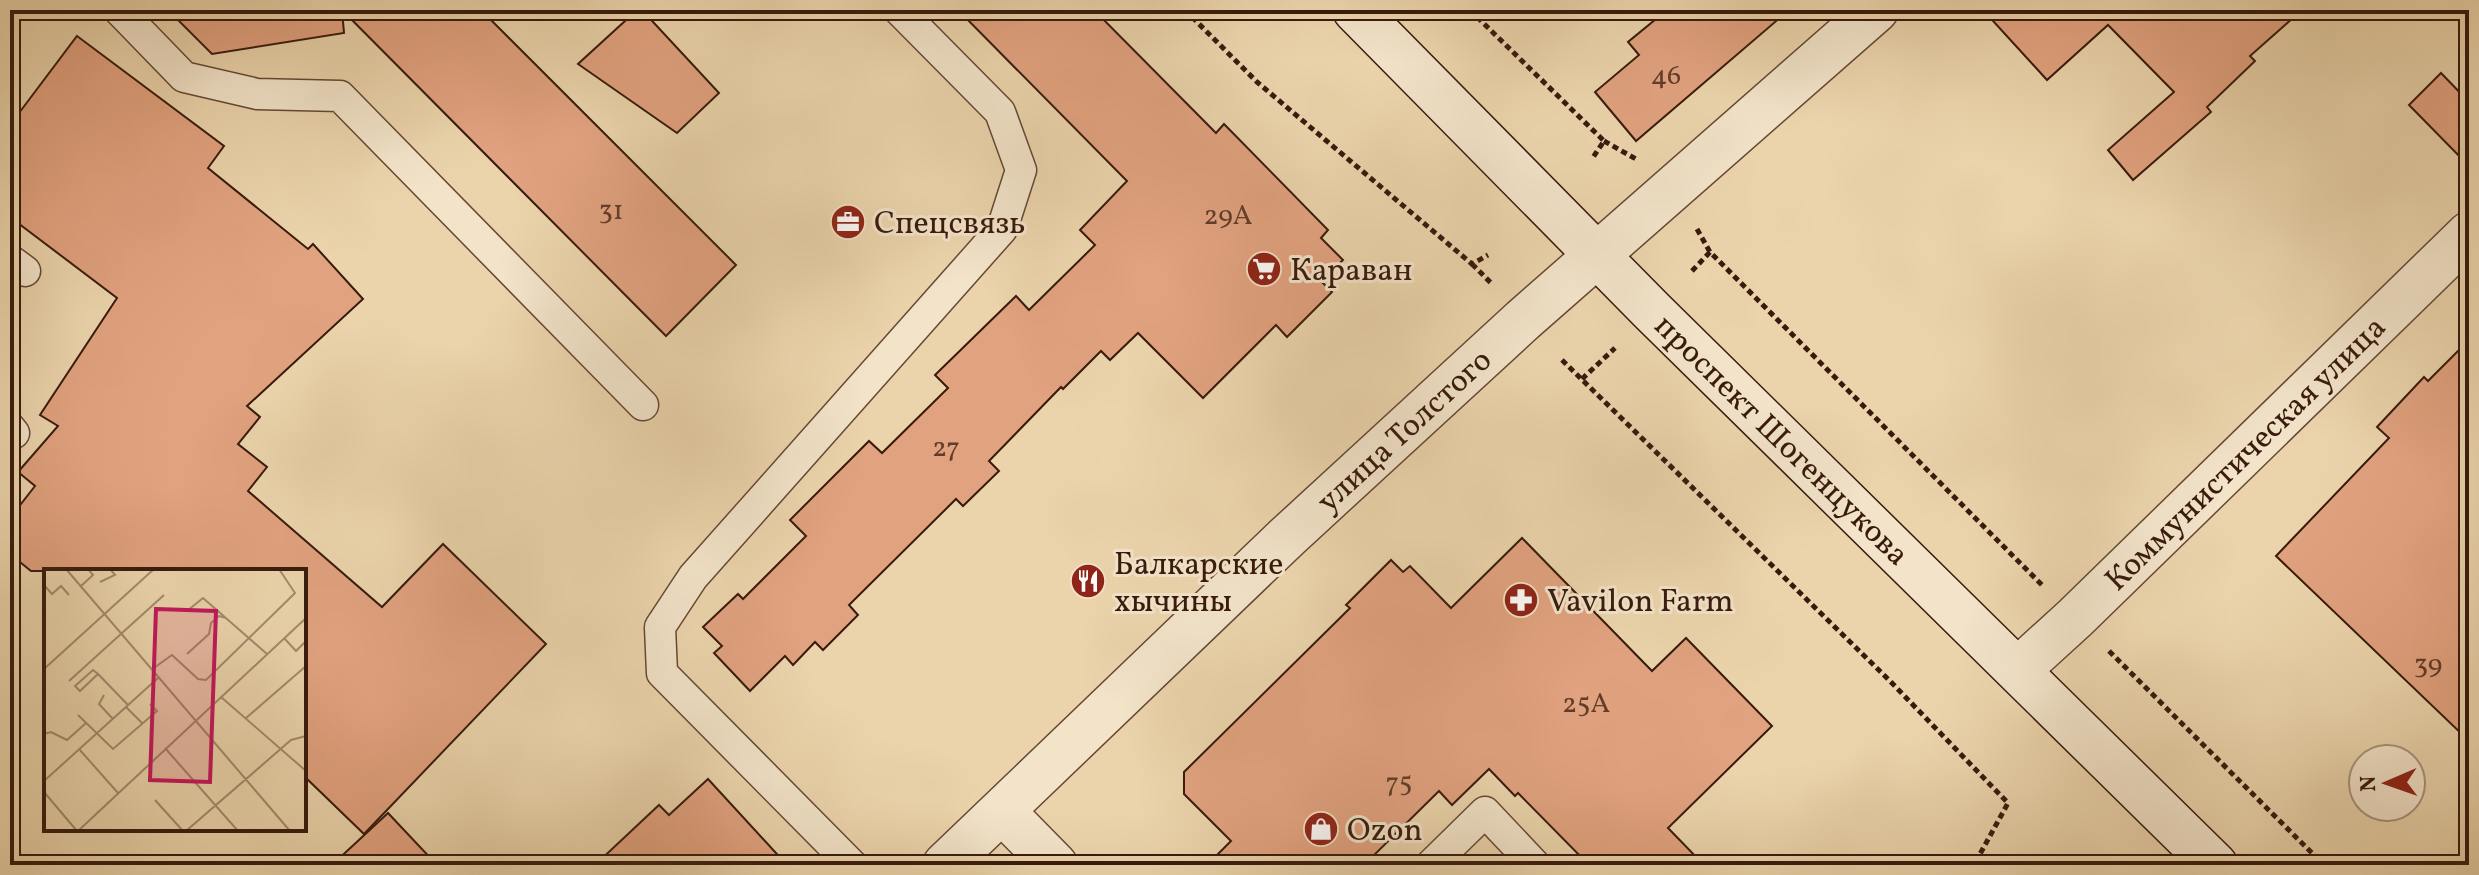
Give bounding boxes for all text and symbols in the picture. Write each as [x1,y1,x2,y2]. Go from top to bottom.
house number: 46 [1651,57,1681,96]
house number: 31 [598,192,624,231]
house number: 29А [1203,197,1253,236]
office icon: Спецсвязь [829,203,867,241]
place label: Спецсвязь [874,203,1026,247]
supermarket icon: Караван [1245,250,1283,288]
place label: Караван [1290,250,1413,294]
street label: проспект Шогенцукова [1643,306,1918,577]
street label: Коммунистическая улица [2096,307,2397,602]
street label: улица Толстого [1308,340,1503,524]
house number: 27 [932,429,960,468]
place label: Балкарские хычины [1114,544,1284,625]
restaurant icon: Балкарские хычины [1069,562,1107,600]
inset map [44,569,306,831]
pharmacy icon: Vavilon Farm [1502,581,1540,619]
place label: Vavilon Farm [1547,581,1734,625]
house number: 39 [2414,646,2442,685]
house number: 25А [1562,685,1610,724]
north arrow [2347,743,2427,823]
house number: 75 [1385,764,1413,803]
text: N [2354,775,2385,792]
shop icon: Ozon [1302,810,1340,848]
place label: Ozon [1347,810,1423,854]

